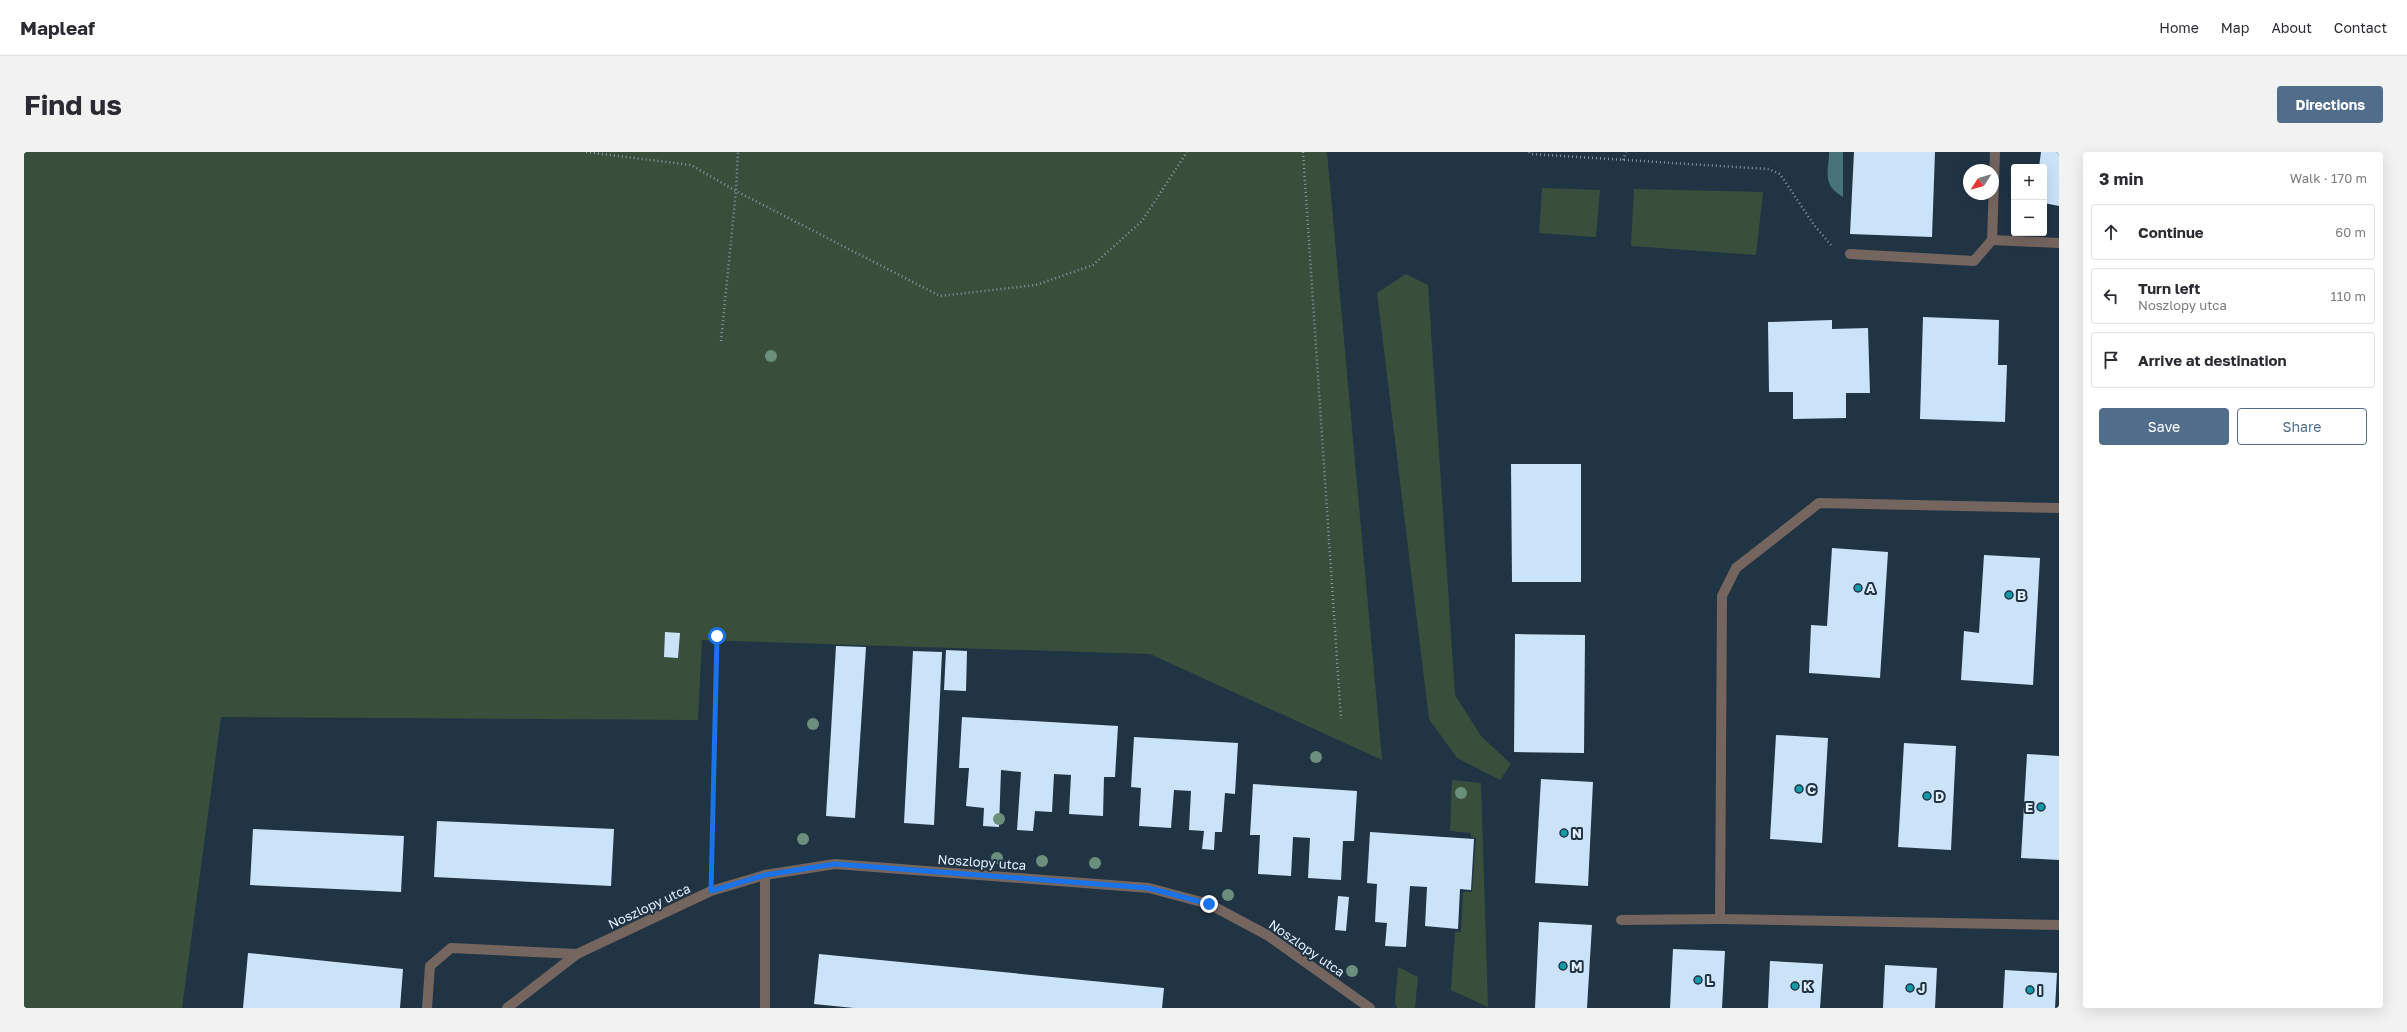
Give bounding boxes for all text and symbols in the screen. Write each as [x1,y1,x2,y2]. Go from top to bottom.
text: Mapleaf [20,16,95,39]
text: Home [2159,19,2199,36]
text: Map [2221,19,2249,36]
text: About [2271,19,2312,36]
text: Contact [2334,19,2387,36]
button: Directions [2277,86,2383,123]
text: Find us [24,88,122,121]
north arrow [1963,164,1999,200]
map controls [2011,164,2047,236]
button: + [2011,164,2047,200]
text: 3 min [2099,168,2143,189]
text: Walk · 170 m [2290,170,2367,186]
button: − [2011,200,2047,236]
icon: ahead [2100,221,2122,243]
text: Continue [2138,223,2204,241]
text: 60 m [2335,224,2366,240]
text: Turn left [2138,279,2200,297]
icon: left [2100,285,2122,307]
text: 110 m [2331,288,2366,304]
text: Noszlopy utca [2138,297,2227,313]
icon: arrive [2100,349,2122,371]
text: Arrive at destination [2138,351,2287,369]
button: Save [2099,408,2229,445]
button: Share [2237,408,2367,445]
place label: A [1866,580,1876,596]
marker: A [1853,583,1863,593]
place label: B [2017,587,2026,603]
marker: B [2004,590,2014,600]
route start [708,627,726,645]
place label: C [1807,781,1816,797]
marker: C [1794,784,1804,794]
place label: D [1935,788,1944,804]
marker: D [1922,791,1932,801]
place label: E [2025,799,2033,815]
marker: E [2036,802,2046,812]
place label: N [1572,825,1582,841]
marker: N [1559,828,1569,838]
street label: Noszlopy utca [937,851,1027,873]
street label: Noszlopy utca [605,880,693,932]
route end [1200,895,1218,913]
street label: Noszlopy utca [1266,916,1348,980]
place label: M [1571,958,1583,974]
marker: M [1558,961,1568,971]
place label: L [1706,972,1714,988]
marker: L [1693,975,1703,985]
place label: K [1803,978,1813,994]
place label: J [1918,980,1925,996]
marker: K [1790,981,1800,991]
place label: I [2038,982,2042,998]
marker: J [1905,983,1915,993]
marker: I [2025,985,2035,995]

